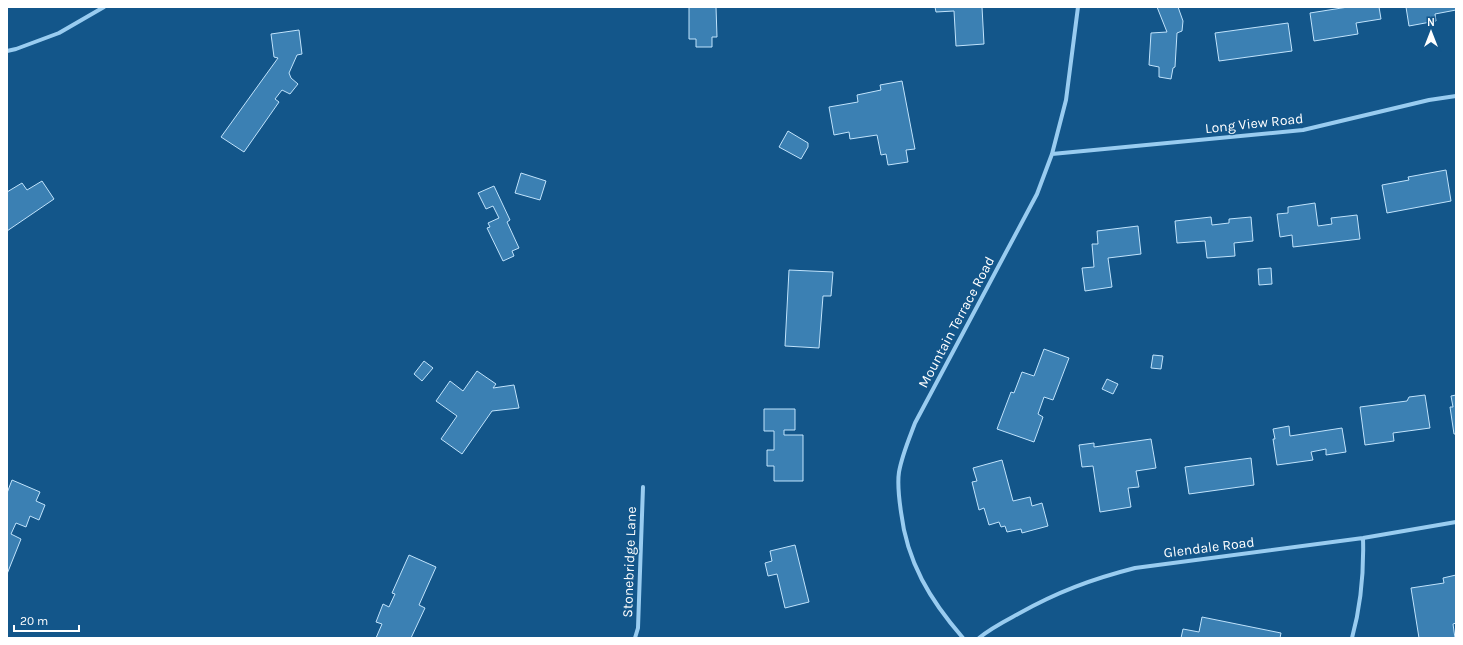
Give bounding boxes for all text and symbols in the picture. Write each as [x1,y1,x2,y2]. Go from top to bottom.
north arrow [1411,12,1451,52]
text: N [1427,16,1435,29]
street label: Long View Road [1204,110,1304,137]
street label: Mountain Terrace Road [915,254,998,391]
street label: Stonebridge Lane [619,506,640,618]
street label: Glendale Road [1163,533,1255,561]
scale bar [14,607,79,633]
text: 20 m [20,614,48,628]

